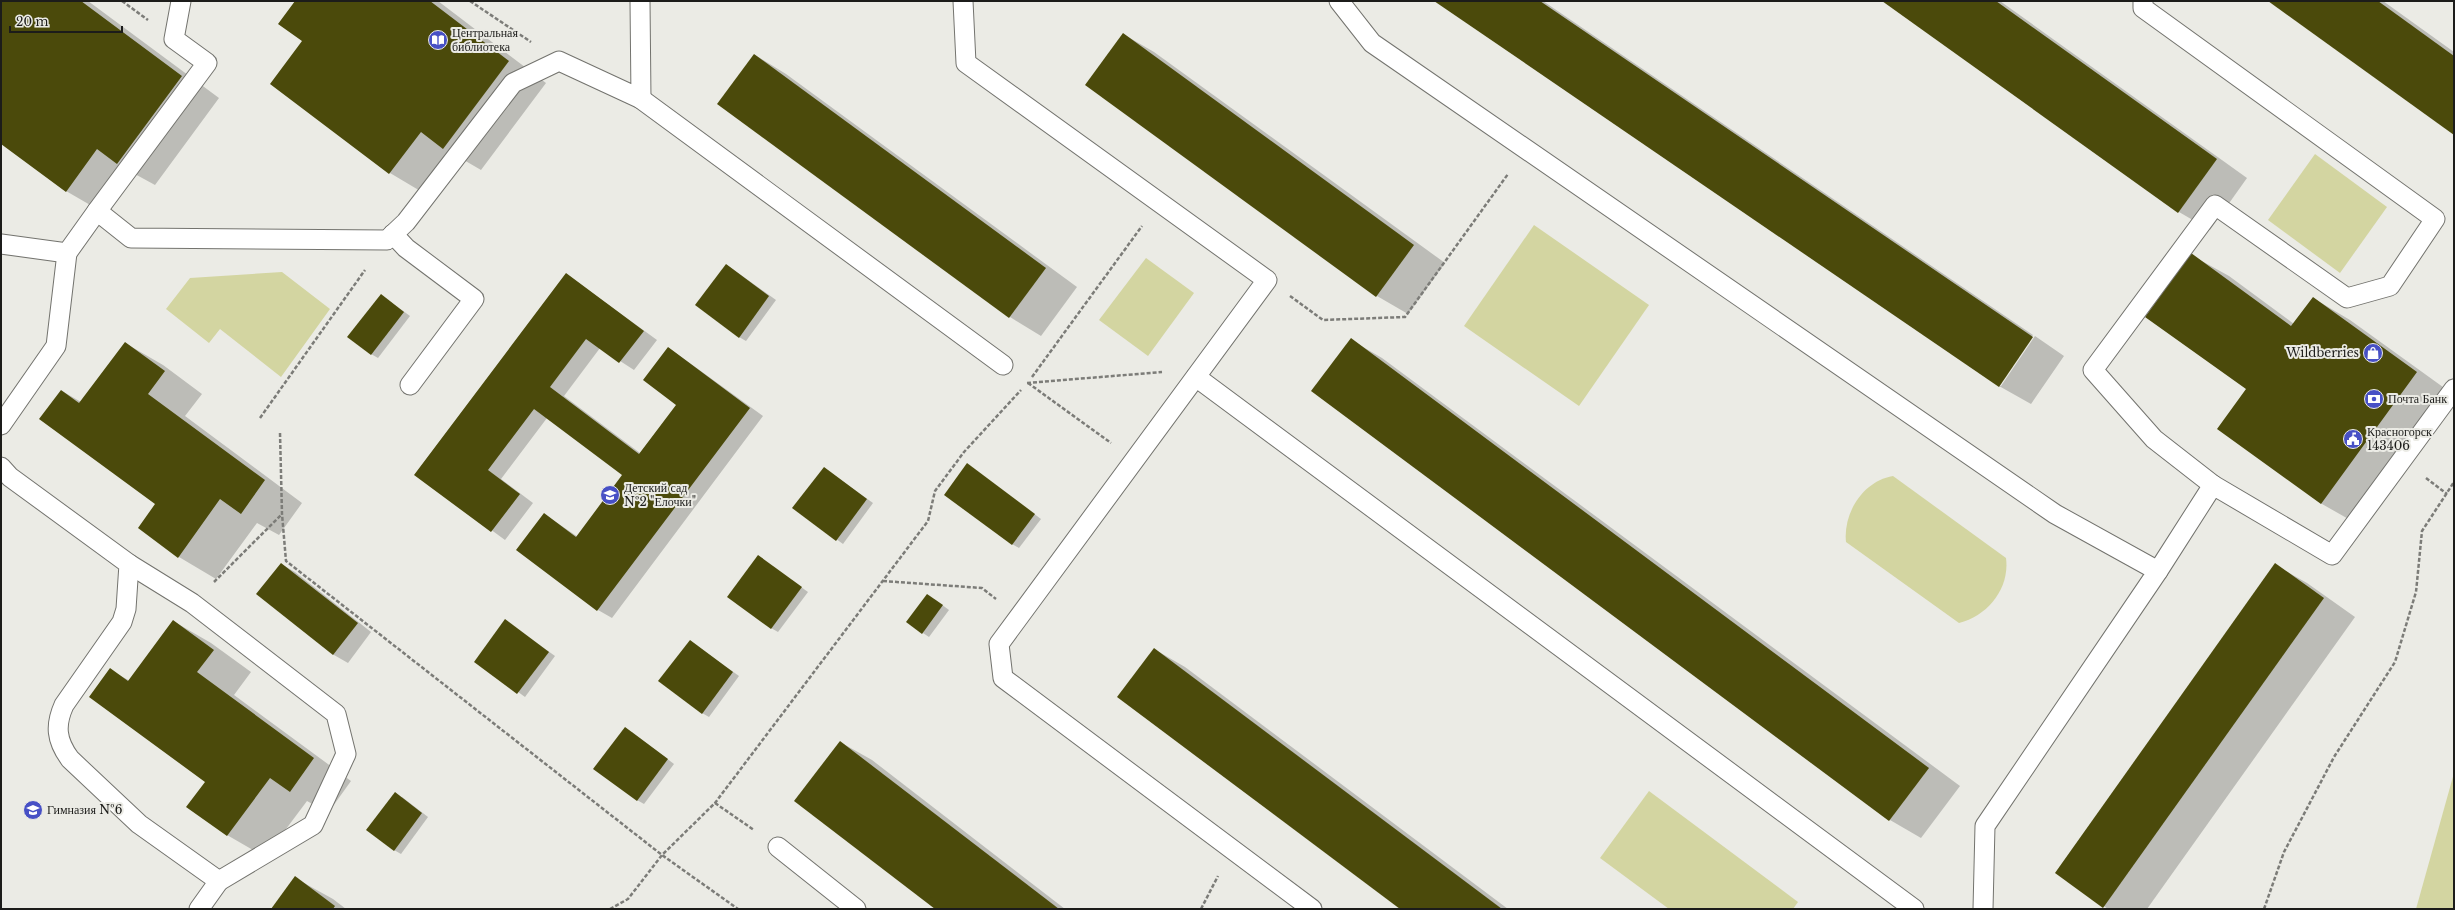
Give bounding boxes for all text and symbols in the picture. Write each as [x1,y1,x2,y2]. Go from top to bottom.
scale bar [10,8,122,34]
text: 20 m [16,14,48,29]
place label: Центральная библиотека [452,25,518,54]
library icon: Центральная библиотека [427,29,449,51]
shop icon: Wildberries [2362,342,2384,364]
place label: Wildberries [2285,345,2359,360]
bank icon: Почта Банк [2363,388,2385,410]
place label: Почта Банк [2388,391,2447,406]
place label: Красногорск 143406 [2367,424,2432,453]
public building icon: Красногорск 143406 [2342,428,2364,450]
place label: Детский сад №2 "Елочки" [624,480,696,509]
school or university icon: Детский сад №2 "Елочки" [599,484,621,506]
school or university icon: Гимназия №6 [22,799,44,821]
place label: Гимназия №6 [47,802,123,817]

